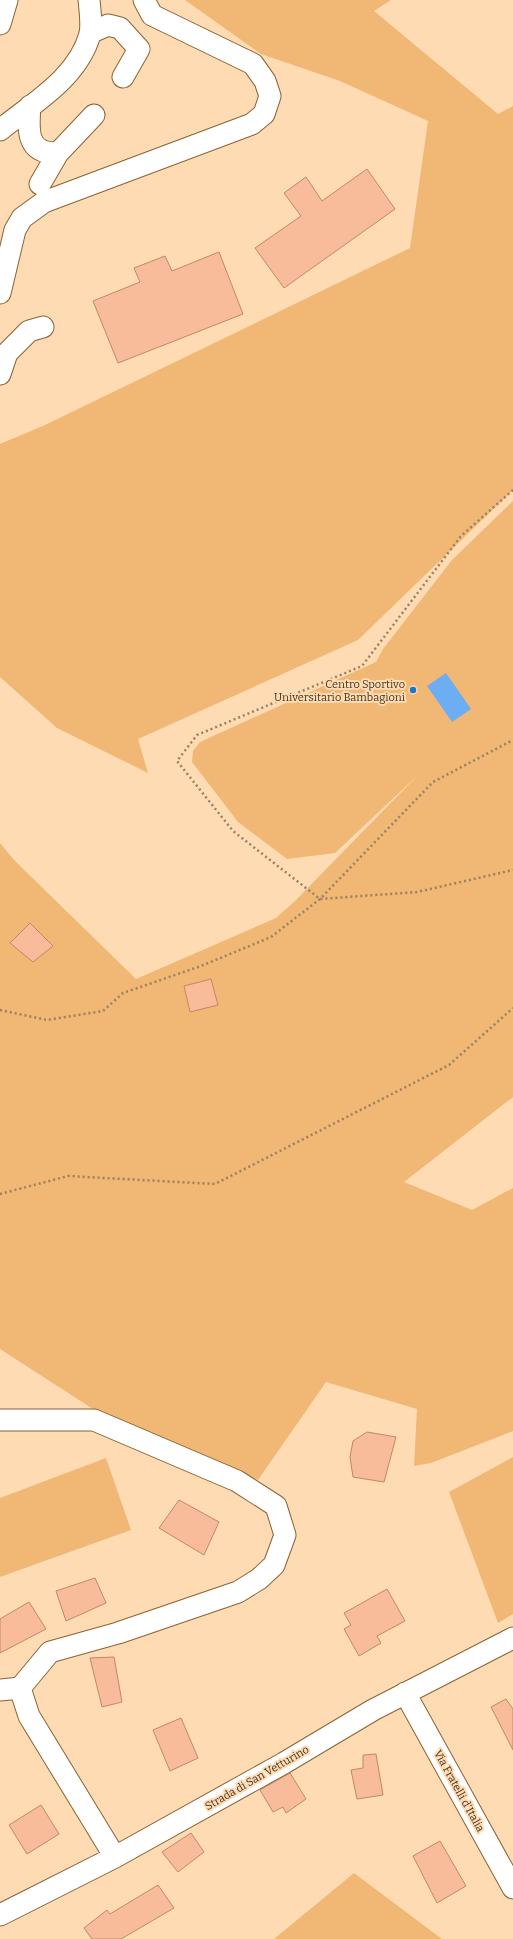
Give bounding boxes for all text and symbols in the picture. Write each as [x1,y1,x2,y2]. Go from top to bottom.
place label: Centro Sportivo Universitario Bambagioni [274,678,406,704]
marker: Centro Sportivo Universitario Bambagioni [408,685,418,695]
street label: Strada di San Vetturino [203,1743,311,1813]
street label: Via Fratelli d'Italia [431,1748,487,1834]

